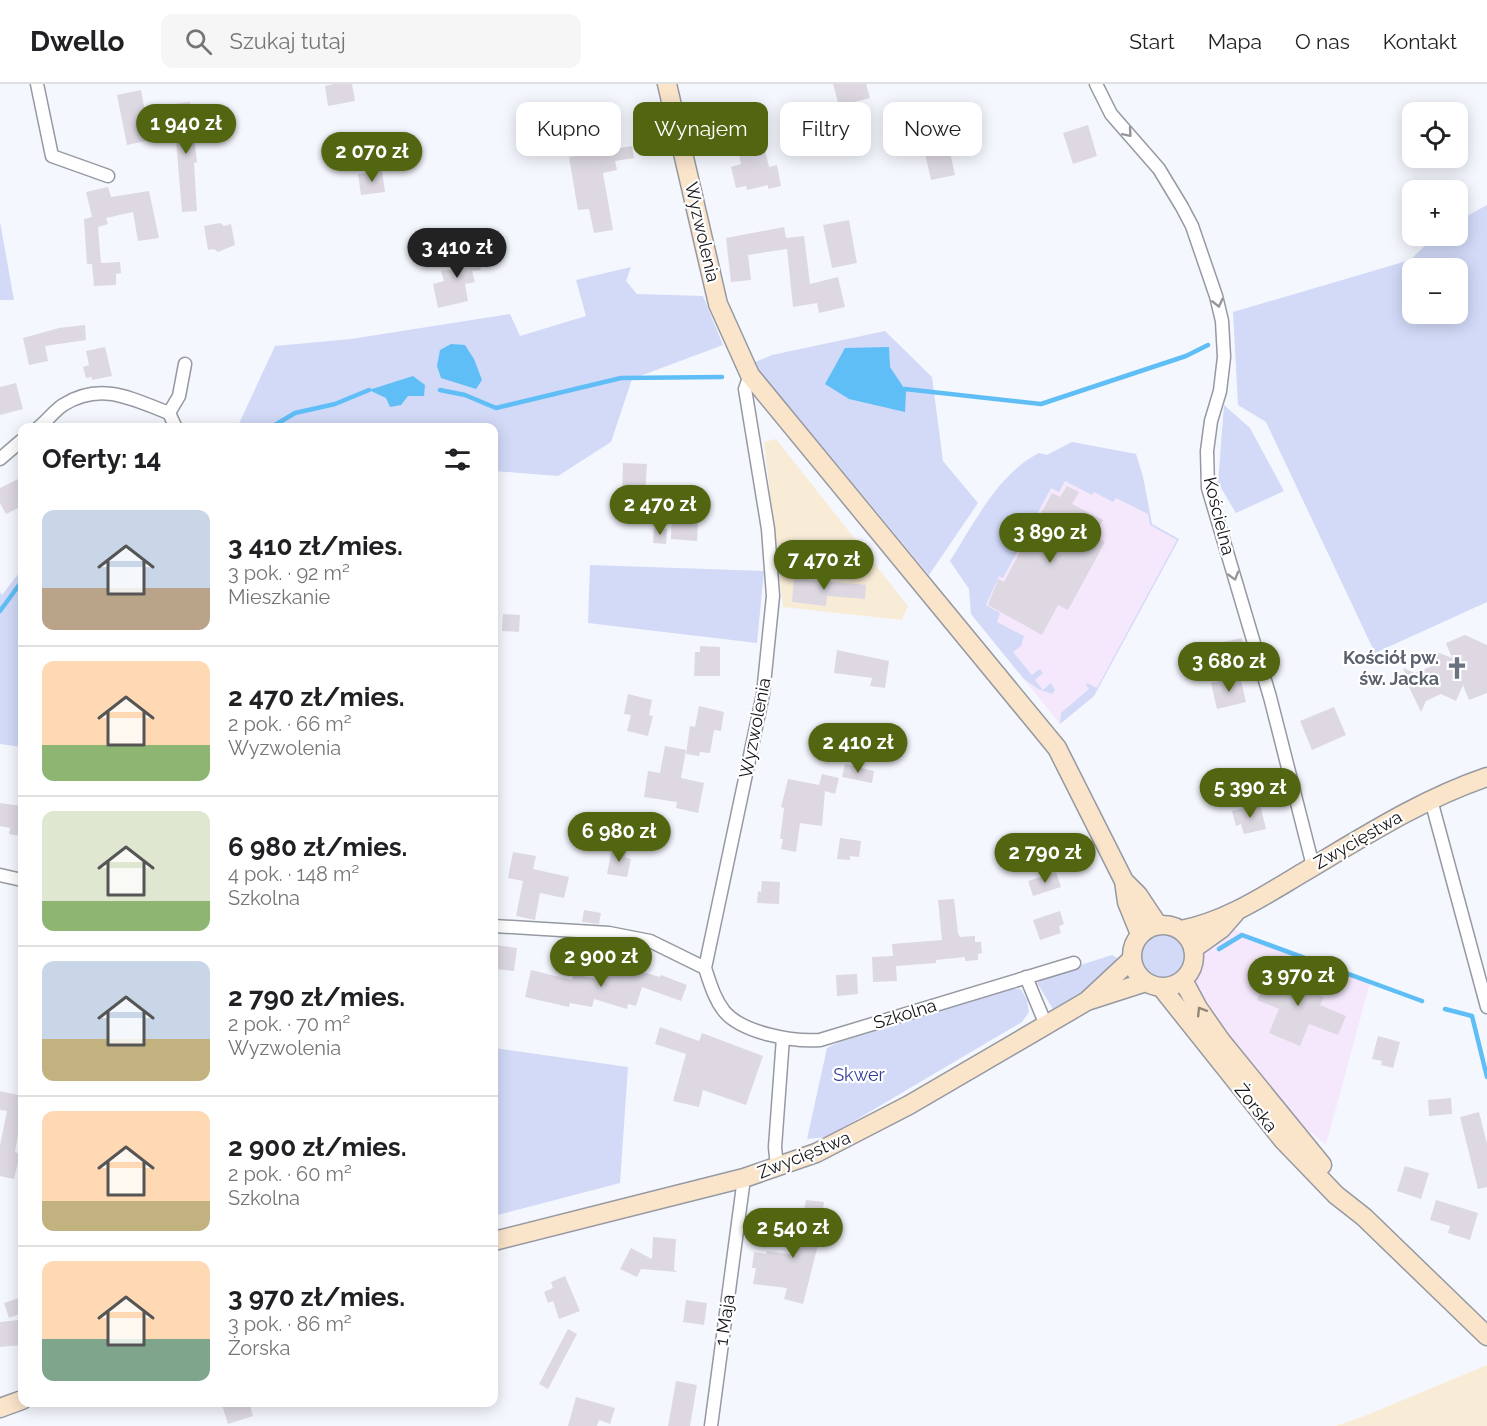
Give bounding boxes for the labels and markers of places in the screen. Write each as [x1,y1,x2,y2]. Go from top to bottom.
pin: 1 940 zł [124,104,248,155]
pin: 2 070 zł [310,132,434,183]
pin: 3 410 zł [395,228,519,279]
pin: 2 470 zł [598,485,722,536]
pin: 3 890 zł [988,513,1112,564]
pin: 7 470 zł [762,540,886,591]
pin: 3 680 zł [1167,642,1291,693]
place label: Kościół pw. św. Jacka [1343,647,1439,689]
church icon: Kościół pw. św. Jacka [1444,655,1470,681]
pin: 2 410 zł [796,723,920,774]
pin: 5 390 zł [1188,768,1312,819]
pin: 6 980 zł [557,812,681,863]
pin: 2 790 zł [983,833,1107,884]
pin: 2 900 zł [539,937,663,988]
pin: 3 970 zł [1236,956,1360,1007]
pin: 2 540 zł [731,1208,855,1259]

